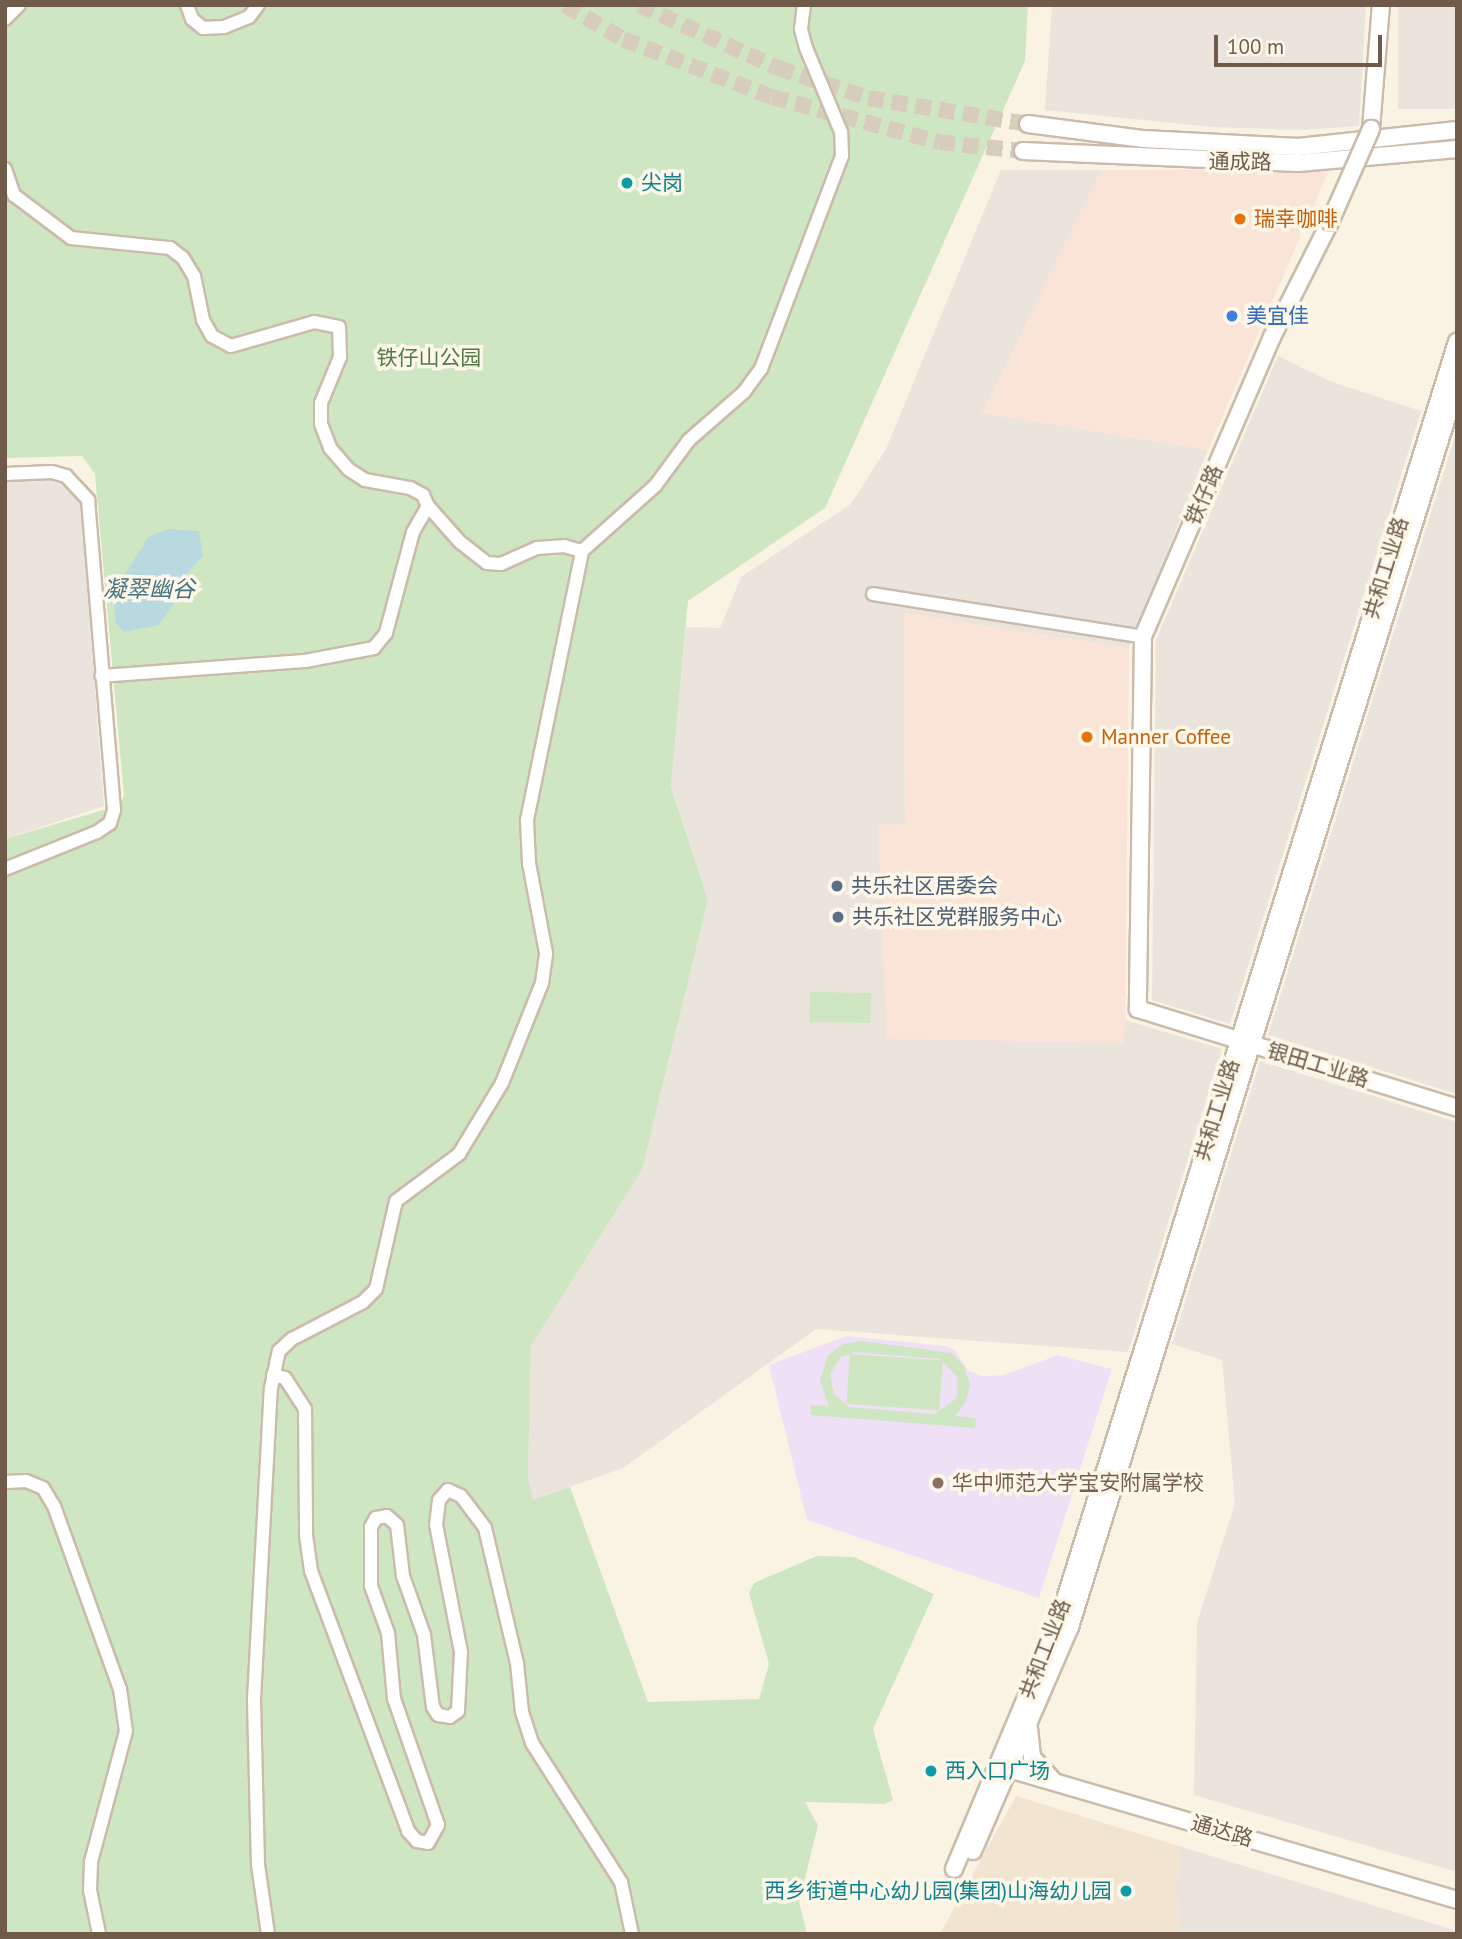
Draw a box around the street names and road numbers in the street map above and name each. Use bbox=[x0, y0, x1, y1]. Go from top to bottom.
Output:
street label: 通成路 bbox=[1208, 149, 1272, 175]
street label: 铁仔路 bbox=[1180, 461, 1228, 529]
street label: 共和工业路 bbox=[1359, 514, 1413, 622]
street label: 银田工业路 bbox=[1264, 1038, 1372, 1092]
street label: 共和工业路 bbox=[1190, 1056, 1244, 1164]
street label: 共和工业路 bbox=[1014, 1595, 1076, 1703]
street label: 通达路 bbox=[1188, 1810, 1256, 1852]

